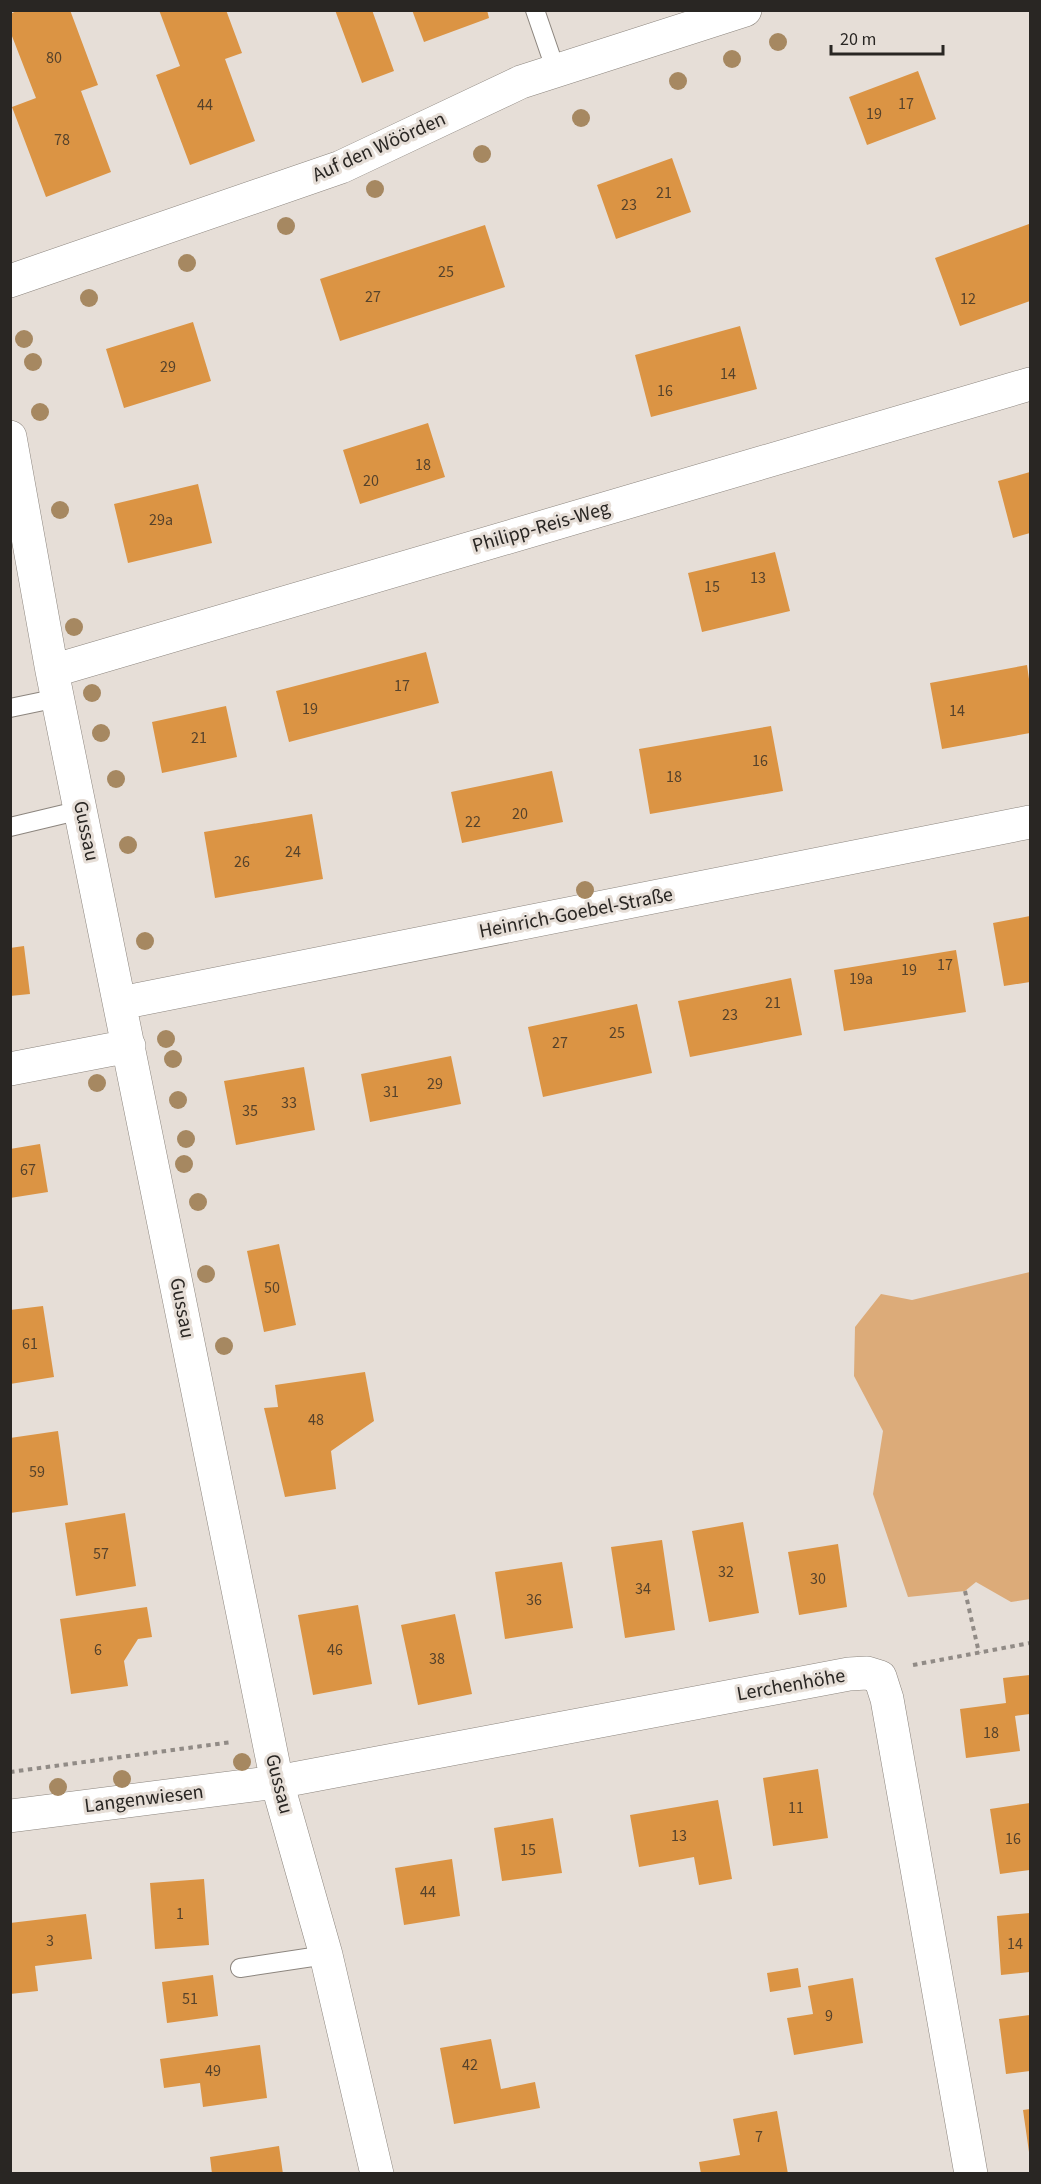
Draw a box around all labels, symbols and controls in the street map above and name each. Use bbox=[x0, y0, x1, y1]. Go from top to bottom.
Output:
scale bar bbox=[831, 18, 944, 56]
text: 20 m bbox=[840, 27, 876, 52]
house number: 80 bbox=[46, 47, 62, 69]
house number: 17 bbox=[898, 93, 914, 115]
house number: 44 bbox=[197, 94, 213, 116]
house number: 19 bbox=[866, 103, 882, 125]
street label: Auf den Wöörden bbox=[308, 105, 450, 189]
house number: 78 bbox=[54, 129, 70, 151]
house number: 21 bbox=[656, 182, 672, 204]
house number: 23 bbox=[621, 194, 637, 216]
house number: 25 bbox=[438, 261, 454, 283]
house number: 27 bbox=[365, 286, 381, 308]
house number: 12 bbox=[960, 288, 976, 310]
house number: 29 bbox=[160, 356, 176, 378]
house number: 14 bbox=[720, 363, 736, 385]
house number: 16 bbox=[657, 380, 673, 402]
house number: 18 bbox=[415, 454, 431, 476]
house number: 20 bbox=[363, 470, 379, 492]
street label: Philipp-Reis-Weg bbox=[469, 494, 613, 560]
house number: 29a bbox=[149, 509, 173, 531]
house number: 13 bbox=[750, 567, 766, 589]
house number: 15 bbox=[704, 576, 720, 598]
house number: 17 bbox=[394, 675, 410, 697]
house number: 19 bbox=[302, 698, 318, 720]
house number: 14 bbox=[949, 700, 965, 722]
house number: 21 bbox=[191, 727, 207, 749]
house number: 16 bbox=[752, 750, 768, 772]
house number: 18 bbox=[666, 766, 682, 788]
street label: Gussau bbox=[66, 798, 106, 864]
house number: 20 bbox=[512, 803, 528, 825]
house number: 22 bbox=[465, 811, 481, 833]
house number: 24 bbox=[285, 841, 301, 863]
house number: 26 bbox=[234, 851, 250, 873]
street label: Heinrich-Goebel-Straße bbox=[477, 880, 675, 946]
house number: 17 bbox=[937, 954, 953, 976]
house number: 19 bbox=[901, 959, 917, 981]
house number: 19a bbox=[849, 968, 873, 990]
house number: 21 bbox=[765, 992, 781, 1014]
house number: 23 bbox=[722, 1004, 738, 1026]
house number: 25 bbox=[609, 1022, 625, 1044]
house number: 27 bbox=[552, 1032, 568, 1054]
house number: 29 bbox=[427, 1073, 443, 1095]
house number: 31 bbox=[383, 1081, 399, 1103]
house number: 33 bbox=[281, 1092, 297, 1114]
house number: 35 bbox=[242, 1100, 258, 1122]
house number: 67 bbox=[20, 1159, 36, 1181]
street label: Gussau bbox=[162, 1275, 202, 1341]
house number: 50 bbox=[264, 1277, 280, 1299]
house number: 61 bbox=[22, 1333, 38, 1355]
house number: 48 bbox=[308, 1409, 324, 1431]
house number: 59 bbox=[29, 1461, 45, 1483]
house number: 57 bbox=[93, 1543, 109, 1565]
house number: 32 bbox=[718, 1561, 734, 1583]
house number: 30 bbox=[810, 1568, 826, 1590]
house number: 34 bbox=[635, 1578, 651, 1600]
house number: 36 bbox=[526, 1589, 542, 1611]
house number: 6 bbox=[94, 1639, 102, 1661]
house number: 46 bbox=[327, 1639, 343, 1661]
house number: 38 bbox=[429, 1648, 445, 1670]
street label: Lerchenhöhe bbox=[735, 1662, 847, 1708]
house number: 18 bbox=[983, 1722, 999, 1744]
street label: Gussau bbox=[258, 1751, 300, 1817]
street label: Langenwiesen bbox=[83, 1778, 205, 1820]
house number: 11 bbox=[788, 1797, 804, 1819]
house number: 13 bbox=[671, 1825, 687, 1847]
house number: 16 bbox=[1005, 1828, 1021, 1850]
house number: 15 bbox=[520, 1839, 536, 1861]
house number: 44 bbox=[420, 1881, 436, 1903]
house number: 1 bbox=[176, 1903, 184, 1925]
house number: 3 bbox=[46, 1930, 54, 1952]
house number: 14 bbox=[1007, 1933, 1023, 1955]
house number: 51 bbox=[182, 1988, 198, 2010]
house number: 9 bbox=[825, 2005, 833, 2027]
house number: 42 bbox=[462, 2054, 478, 2076]
house number: 49 bbox=[205, 2060, 221, 2082]
house number: 7 bbox=[755, 2126, 763, 2148]

